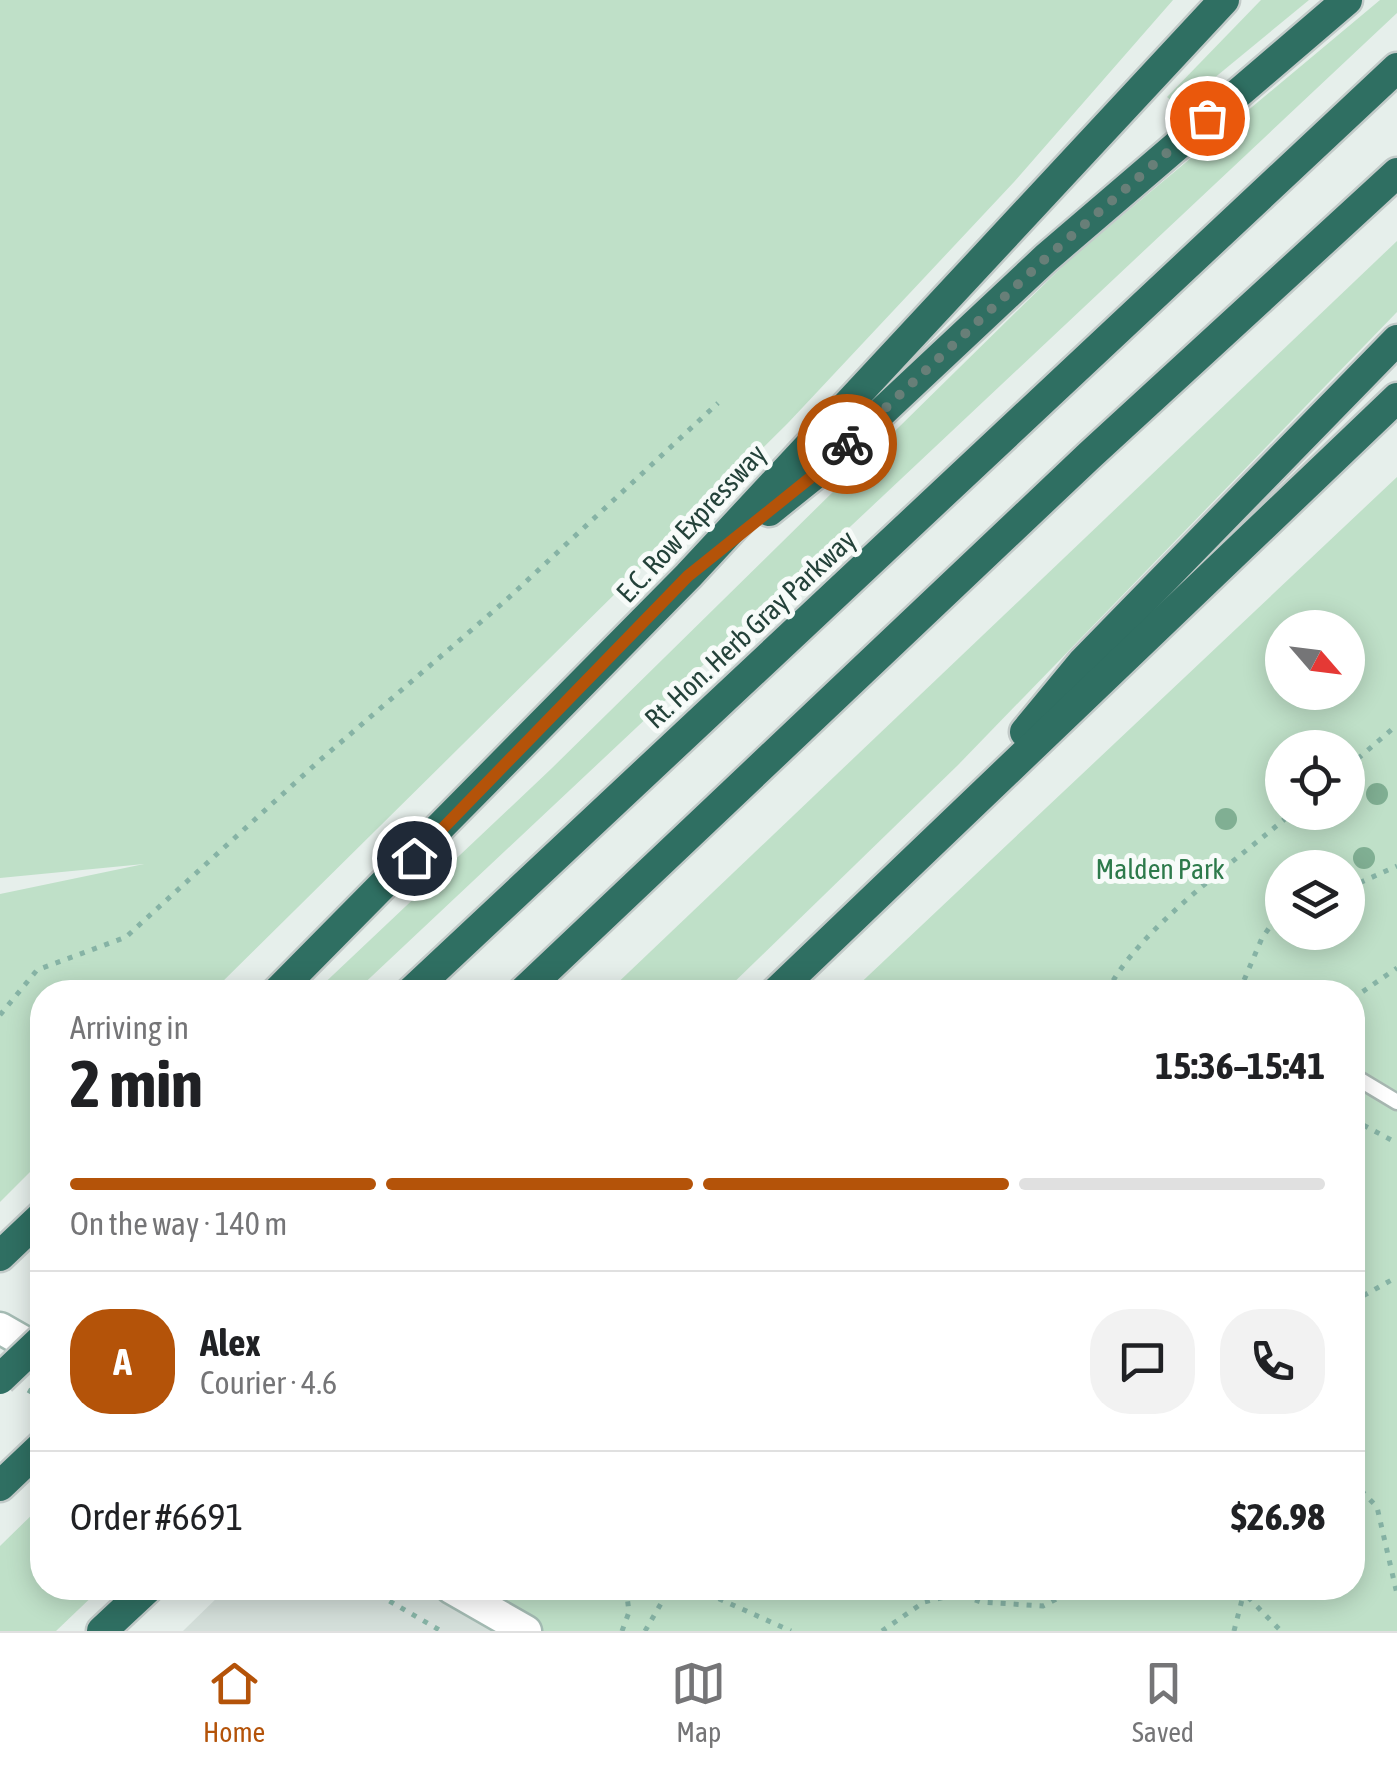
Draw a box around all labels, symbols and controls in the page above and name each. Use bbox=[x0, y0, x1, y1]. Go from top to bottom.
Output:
pin bbox=[1165, 76, 1250, 161]
icon: bag bbox=[1180, 91, 1235, 146]
courier bbox=[797, 394, 897, 494]
icon: bike bbox=[820, 417, 875, 472]
street label: E.C. Row Expressway bbox=[610, 437, 772, 609]
street label: Rt. Hon. Herb Gray Parkway bbox=[638, 523, 862, 735]
north arrow bbox=[1265, 610, 1365, 710]
map controls bbox=[1265, 610, 1365, 950]
button: locate bbox=[1265, 730, 1365, 830]
pin bbox=[372, 816, 457, 901]
icon: home bbox=[387, 831, 442, 886]
button: layers bbox=[1265, 850, 1365, 950]
park label: Malden Park bbox=[1095, 853, 1225, 885]
text: Arriving in bbox=[70, 1009, 189, 1046]
text: 15:36–15:41 bbox=[1155, 1044, 1325, 1087]
text: 2 min bbox=[70, 1046, 203, 1121]
text: On the way · 140 m bbox=[70, 1205, 287, 1242]
button: chat bbox=[1090, 1309, 1195, 1414]
button: phone bbox=[1220, 1309, 1325, 1414]
text: Alex bbox=[200, 1321, 261, 1364]
text: A bbox=[113, 1340, 132, 1383]
text: Courier · 4.6 bbox=[200, 1364, 337, 1401]
text: Order #6691 bbox=[70, 1495, 243, 1538]
text: $26.98 bbox=[1231, 1495, 1325, 1538]
tab: Home bbox=[203, 1656, 265, 1748]
tab: Map bbox=[671, 1656, 726, 1748]
tab: Saved bbox=[1132, 1656, 1194, 1748]

